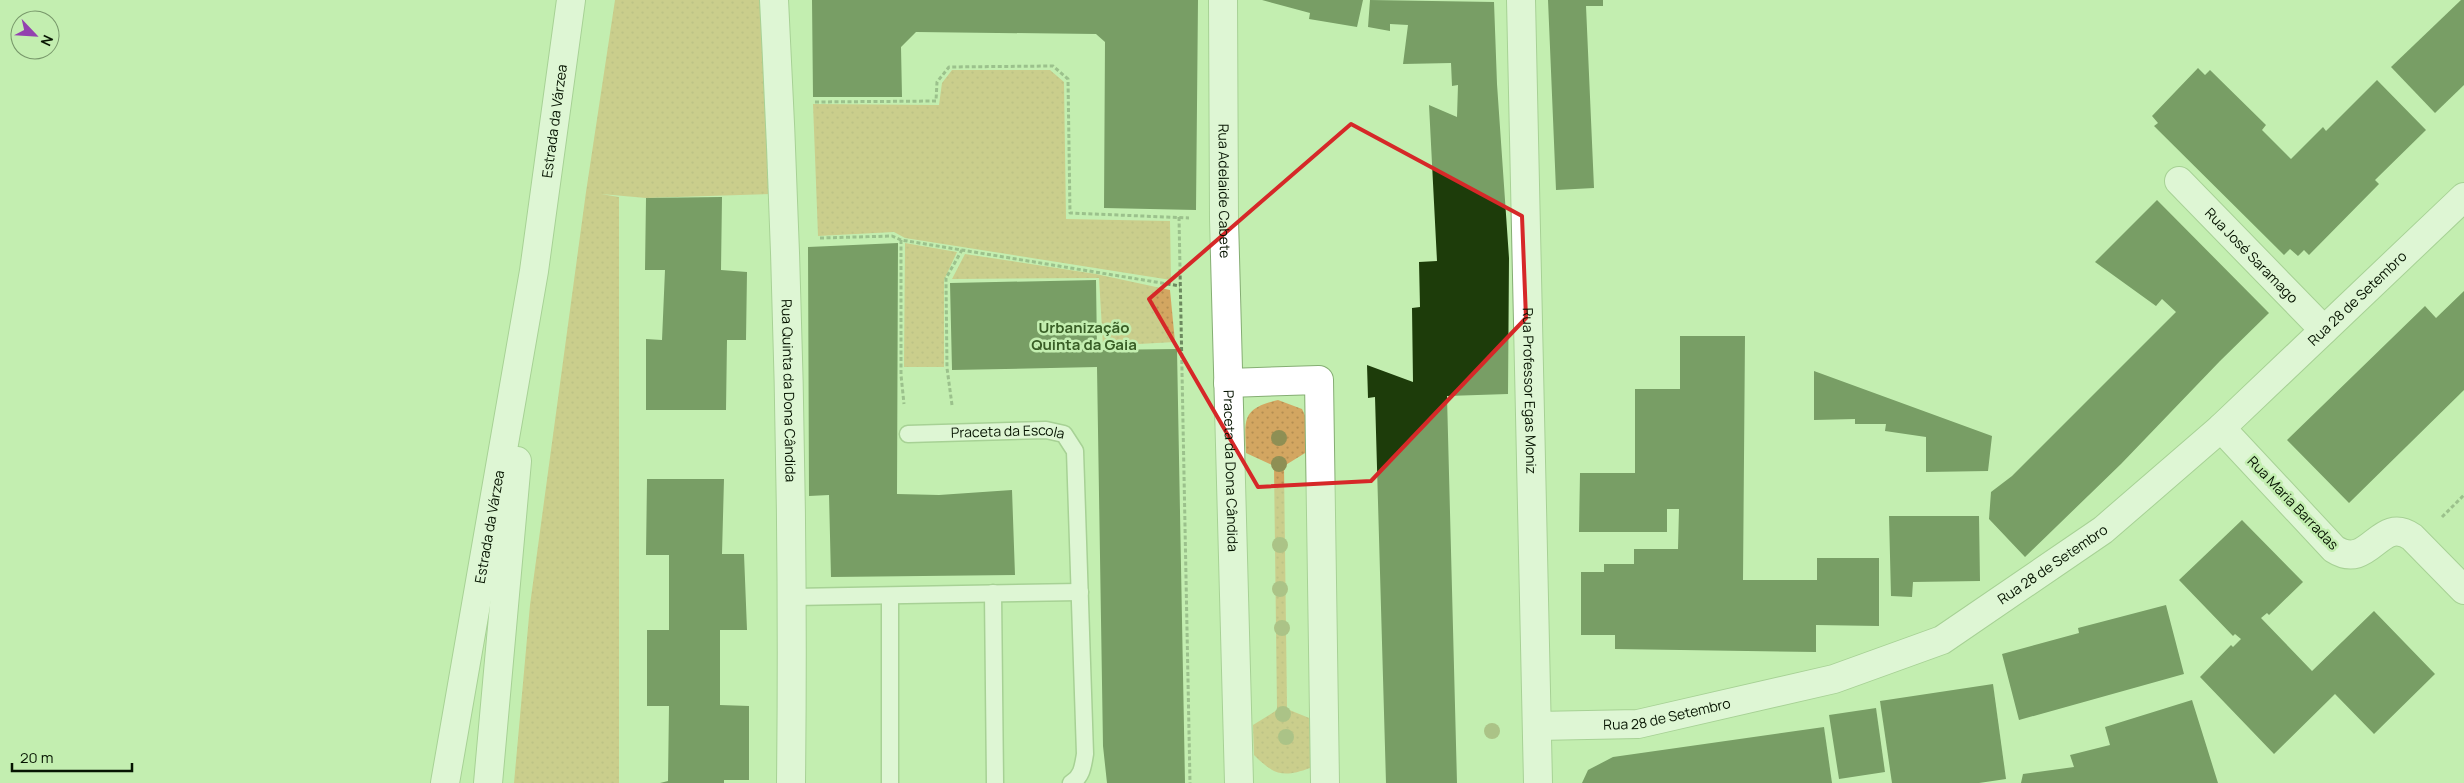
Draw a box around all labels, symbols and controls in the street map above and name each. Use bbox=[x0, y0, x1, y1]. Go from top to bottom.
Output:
north arrow bbox=[10, 10, 60, 60]
text: N bbox=[36, 32, 58, 49]
street label: Estrada da Várzea bbox=[537, 63, 571, 179]
street label: Rua Adelaide Cabete bbox=[1215, 124, 1235, 259]
street label: Rua José Saramago bbox=[2201, 203, 2303, 307]
street label: Rua 28 de Setembro bbox=[2304, 247, 2410, 350]
street label: Rua Quinta da Dona Cândida bbox=[777, 299, 801, 482]
street label: Rua Professor Egas Moniz bbox=[1519, 307, 1541, 474]
district label: Urbanização Quinta da Gaia bbox=[1031, 317, 1137, 355]
street label: Praceta da Dona Cândida bbox=[1220, 390, 1243, 552]
street label: Praceta da Escola bbox=[951, 420, 1067, 443]
street label: Rua Maria Barradas bbox=[2244, 452, 2343, 554]
street label: Estrada da Várzea bbox=[470, 469, 508, 585]
street label: Rua 28 de Setembro bbox=[1994, 520, 2111, 608]
street label: Rua 28 de Setembro bbox=[1603, 693, 1732, 734]
scale bar bbox=[12, 740, 132, 772]
text: 20 m bbox=[20, 747, 53, 768]

